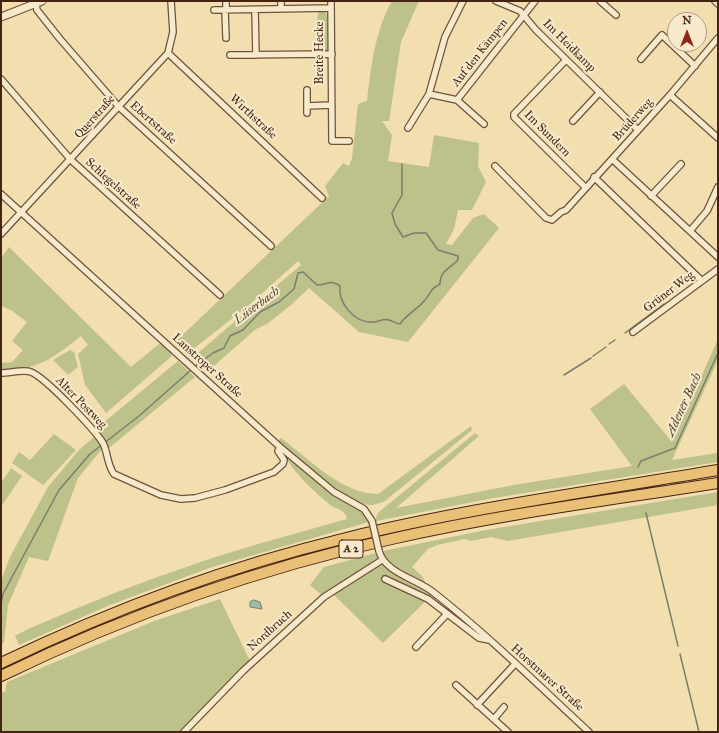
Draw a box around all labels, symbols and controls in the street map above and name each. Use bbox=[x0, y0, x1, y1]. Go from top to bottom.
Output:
north arrow bbox=[667, 12, 707, 52]
text: N bbox=[682, 14, 692, 27]
street label: Auf den Kämpen bbox=[449, 16, 511, 90]
street label: Im Heidkamp bbox=[539, 16, 599, 76]
street label: Breite Hecke bbox=[313, 21, 327, 85]
street label: Wirthstraße bbox=[226, 91, 280, 143]
street label: Querstraße bbox=[72, 92, 118, 142]
street label: Brüderweg bbox=[610, 96, 656, 144]
street label: Ebertstraße bbox=[127, 98, 179, 148]
street label: Im Sundern bbox=[521, 108, 573, 160]
street label: Schlegelstraße bbox=[82, 155, 144, 213]
street label: Grüner Weg bbox=[641, 268, 697, 316]
water label: Lüserbach bbox=[231, 284, 283, 328]
street label: Lanstroper Straße bbox=[169, 331, 245, 401]
water label: Adener Bach bbox=[662, 371, 706, 439]
street label: Alter Postweg bbox=[52, 374, 110, 432]
road number: A 2 bbox=[339, 540, 363, 558]
street label: Nordbruch bbox=[245, 607, 295, 655]
street label: Horstmarer Straße bbox=[508, 642, 586, 714]

